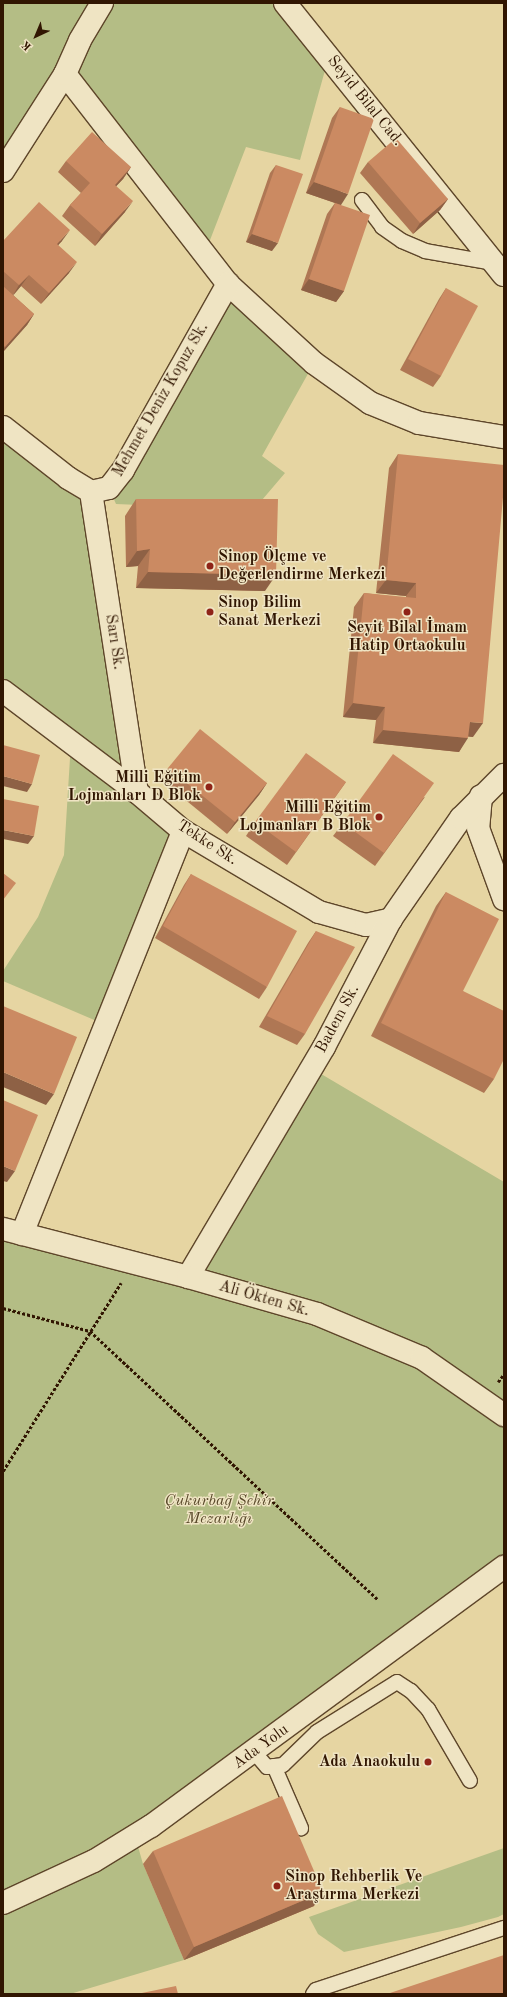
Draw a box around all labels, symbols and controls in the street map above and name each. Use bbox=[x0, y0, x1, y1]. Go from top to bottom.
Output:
north arrow bbox=[16, 16, 56, 56]
text: K bbox=[20, 38, 34, 52]
street label: Seyid Bilal Cad. bbox=[323, 52, 407, 150]
street label: Mehmet Deniz Kopuz Sk. bbox=[109, 319, 213, 481]
place label: Sinop Ölçme ve Değerlendirme Merkezi bbox=[218, 547, 385, 585]
marker: Sinop Ölçme ve Değerlendirme Merkezi bbox=[205, 561, 215, 571]
place label: Sinop Bilim Sanat Merkezi bbox=[218, 593, 321, 631]
marker: Sinop Bilim Sanat Merkezi bbox=[205, 607, 215, 617]
marker: Seyit Bilal İmam Hatip Ortaokulu bbox=[402, 607, 412, 617]
street label: Sarı Sk. bbox=[100, 613, 128, 671]
place label: Seyit Bilal İmam Hatip Ortaokulu bbox=[347, 618, 467, 656]
place label: Milli Eğitim Lojmanları D Blok bbox=[68, 768, 201, 806]
marker: Milli Eğitim Lojmanları D Blok bbox=[204, 782, 214, 792]
place label: Milli Eğitim Lojmanları B Blok bbox=[239, 798, 371, 836]
marker: Milli Eğitim Lojmanları B Blok bbox=[374, 812, 384, 822]
street label: Tekke Sk. bbox=[173, 816, 241, 870]
street label: Badem Sk. bbox=[312, 982, 364, 1056]
street label: Ali Ökten Sk. bbox=[216, 1277, 312, 1321]
park label: Çukurbağ Şehir Mezarlığı bbox=[164, 1491, 274, 1529]
street label: Ada Yolu bbox=[229, 1720, 293, 1774]
place label: Ada Anaokulu bbox=[319, 1752, 420, 1772]
marker: Ada Anaokulu bbox=[423, 1757, 433, 1767]
place label: Sinop Rehberlik Ve Araştırma Merkezi bbox=[285, 1867, 422, 1905]
marker: Sinop Rehberlik Ve Araştırma Merkezi bbox=[272, 1881, 282, 1891]

